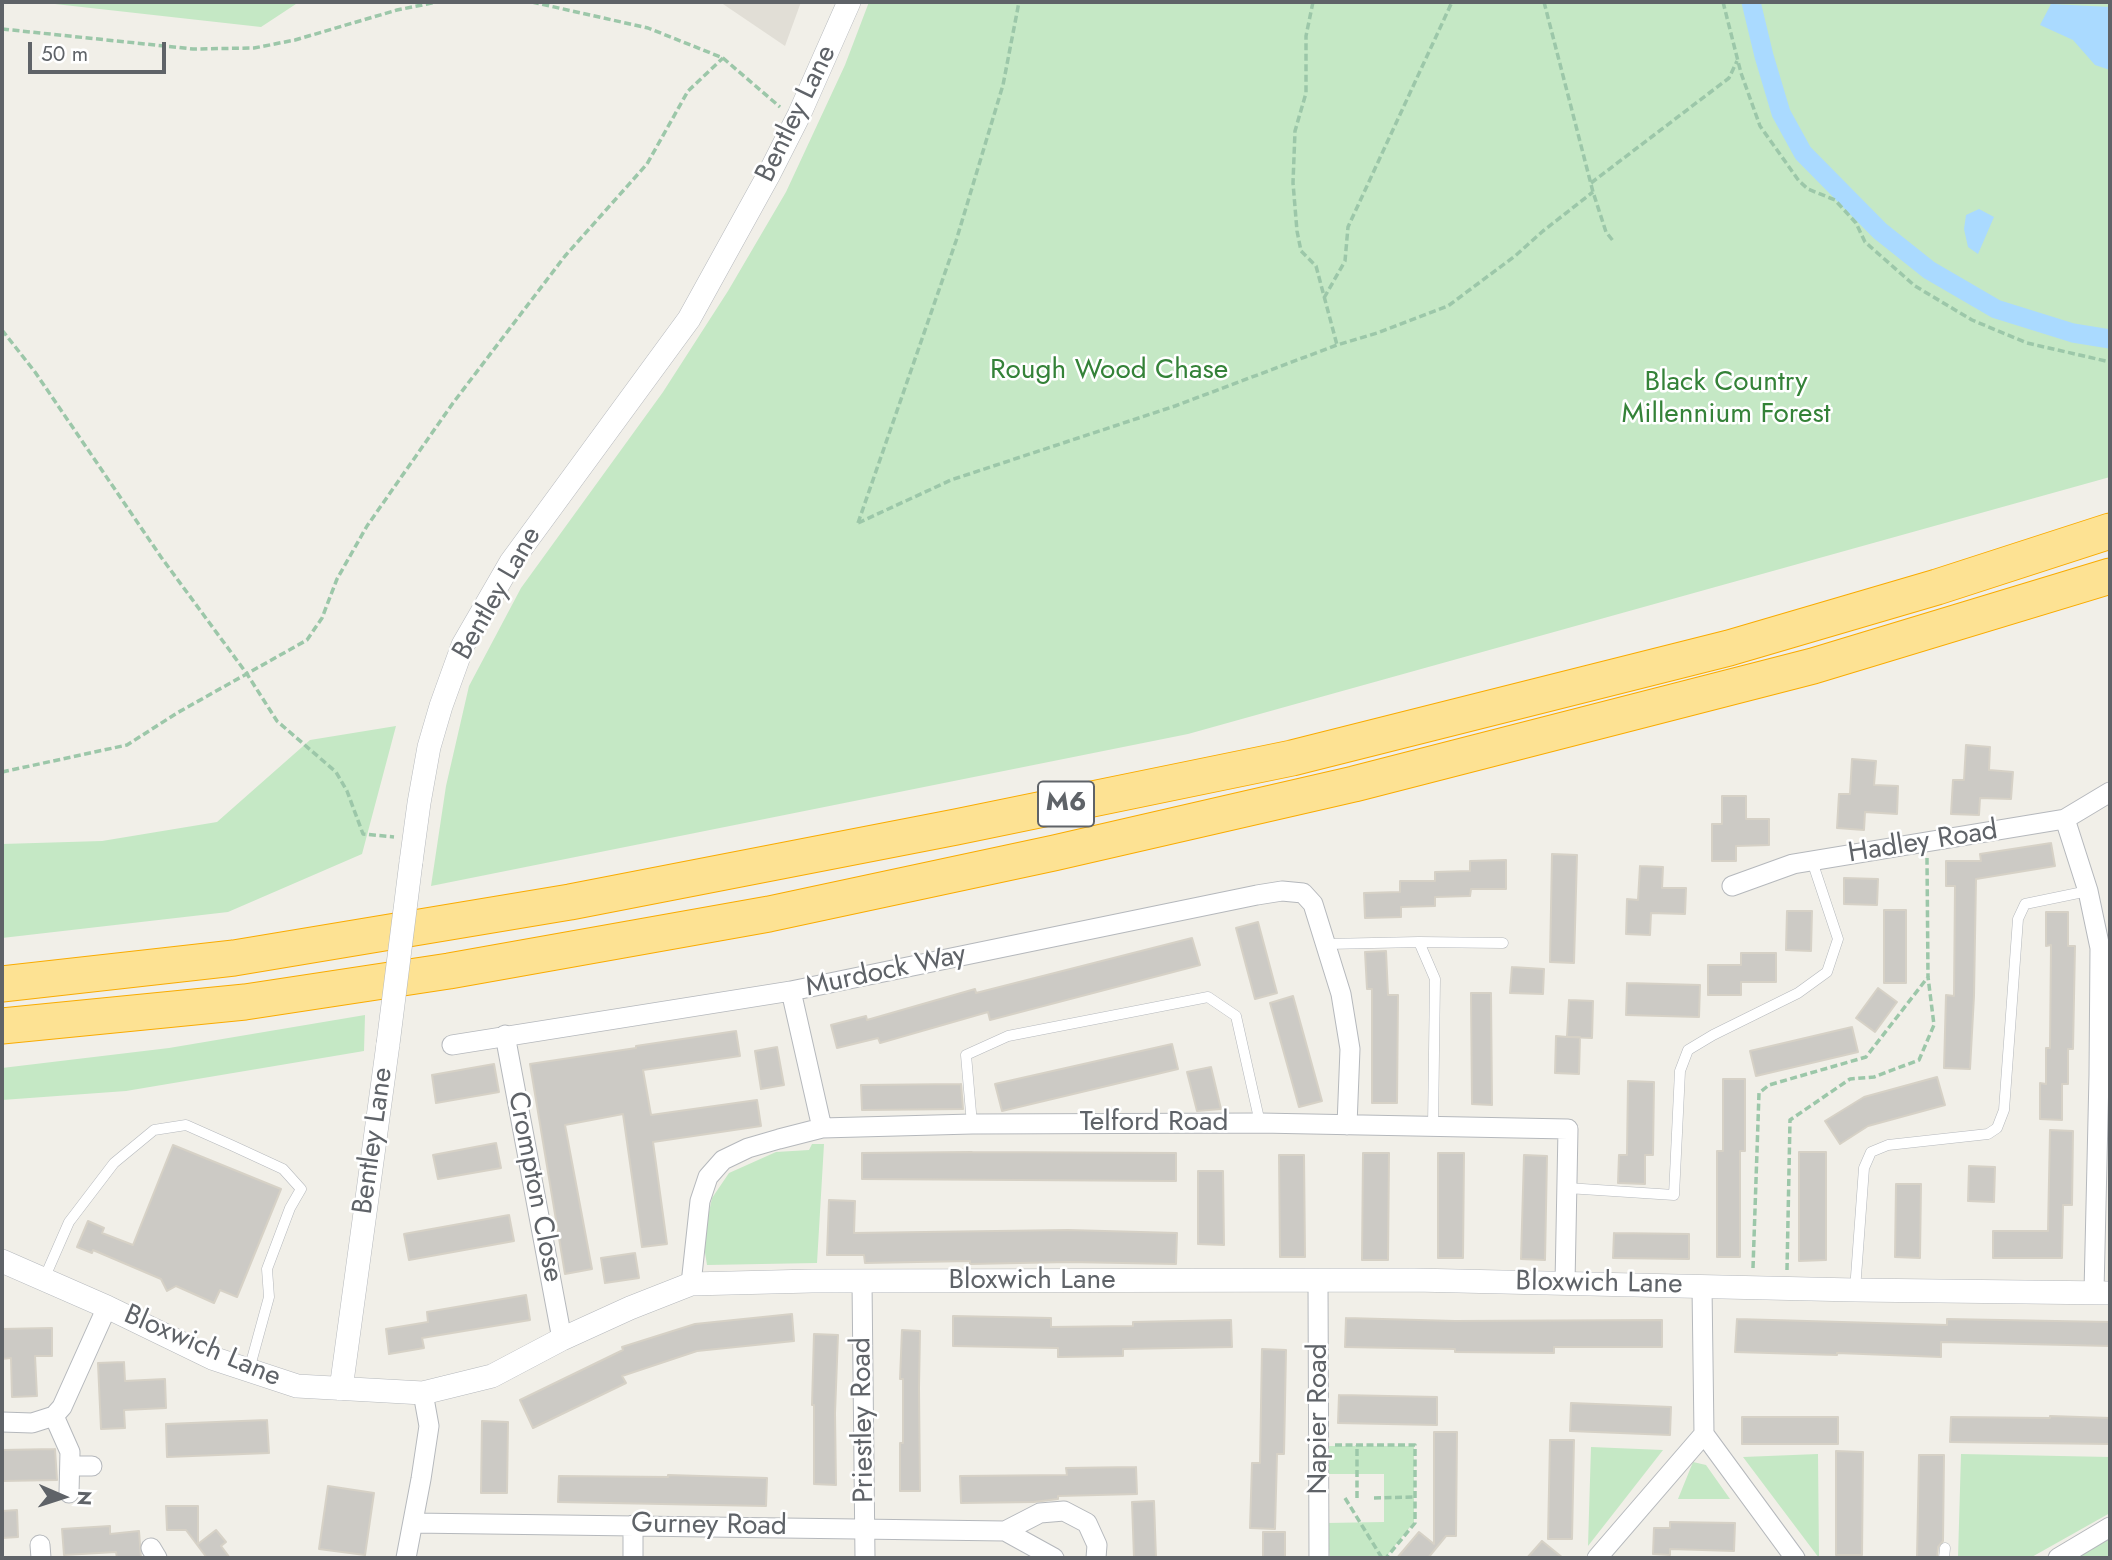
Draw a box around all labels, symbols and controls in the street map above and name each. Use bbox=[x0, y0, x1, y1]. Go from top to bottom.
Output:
scale bar bbox=[32, 28, 170, 72]
text: 50 m bbox=[41, 39, 88, 69]
street label: Bentley Lane bbox=[750, 40, 844, 188]
park label: Rough Wood Chase bbox=[990, 354, 1228, 388]
park label: Black Country Millennium Forest bbox=[1622, 366, 1830, 432]
street label: Bentley Lane bbox=[446, 522, 550, 666]
road number: M6 bbox=[1038, 782, 1094, 826]
street label: Hadley Road bbox=[1846, 815, 2000, 871]
street label: Murdock Way bbox=[803, 939, 969, 1005]
street label: Bentley Lane bbox=[347, 1065, 401, 1217]
street label: Crompton Close bbox=[499, 1089, 569, 1285]
street label: Telford Road bbox=[1080, 1106, 1228, 1140]
street label: Bloxwich Lane bbox=[948, 1264, 1116, 1298]
street label: Bloxwich Lane bbox=[1515, 1266, 1683, 1302]
street label: Bloxwich Lane bbox=[119, 1299, 285, 1395]
street label: Priestley Road bbox=[846, 1337, 882, 1503]
street label: Napier Road bbox=[1302, 1343, 1336, 1495]
north arrow bbox=[28, 1462, 98, 1532]
text: N bbox=[71, 1490, 98, 1506]
street label: Gurney Road bbox=[631, 1508, 787, 1544]

